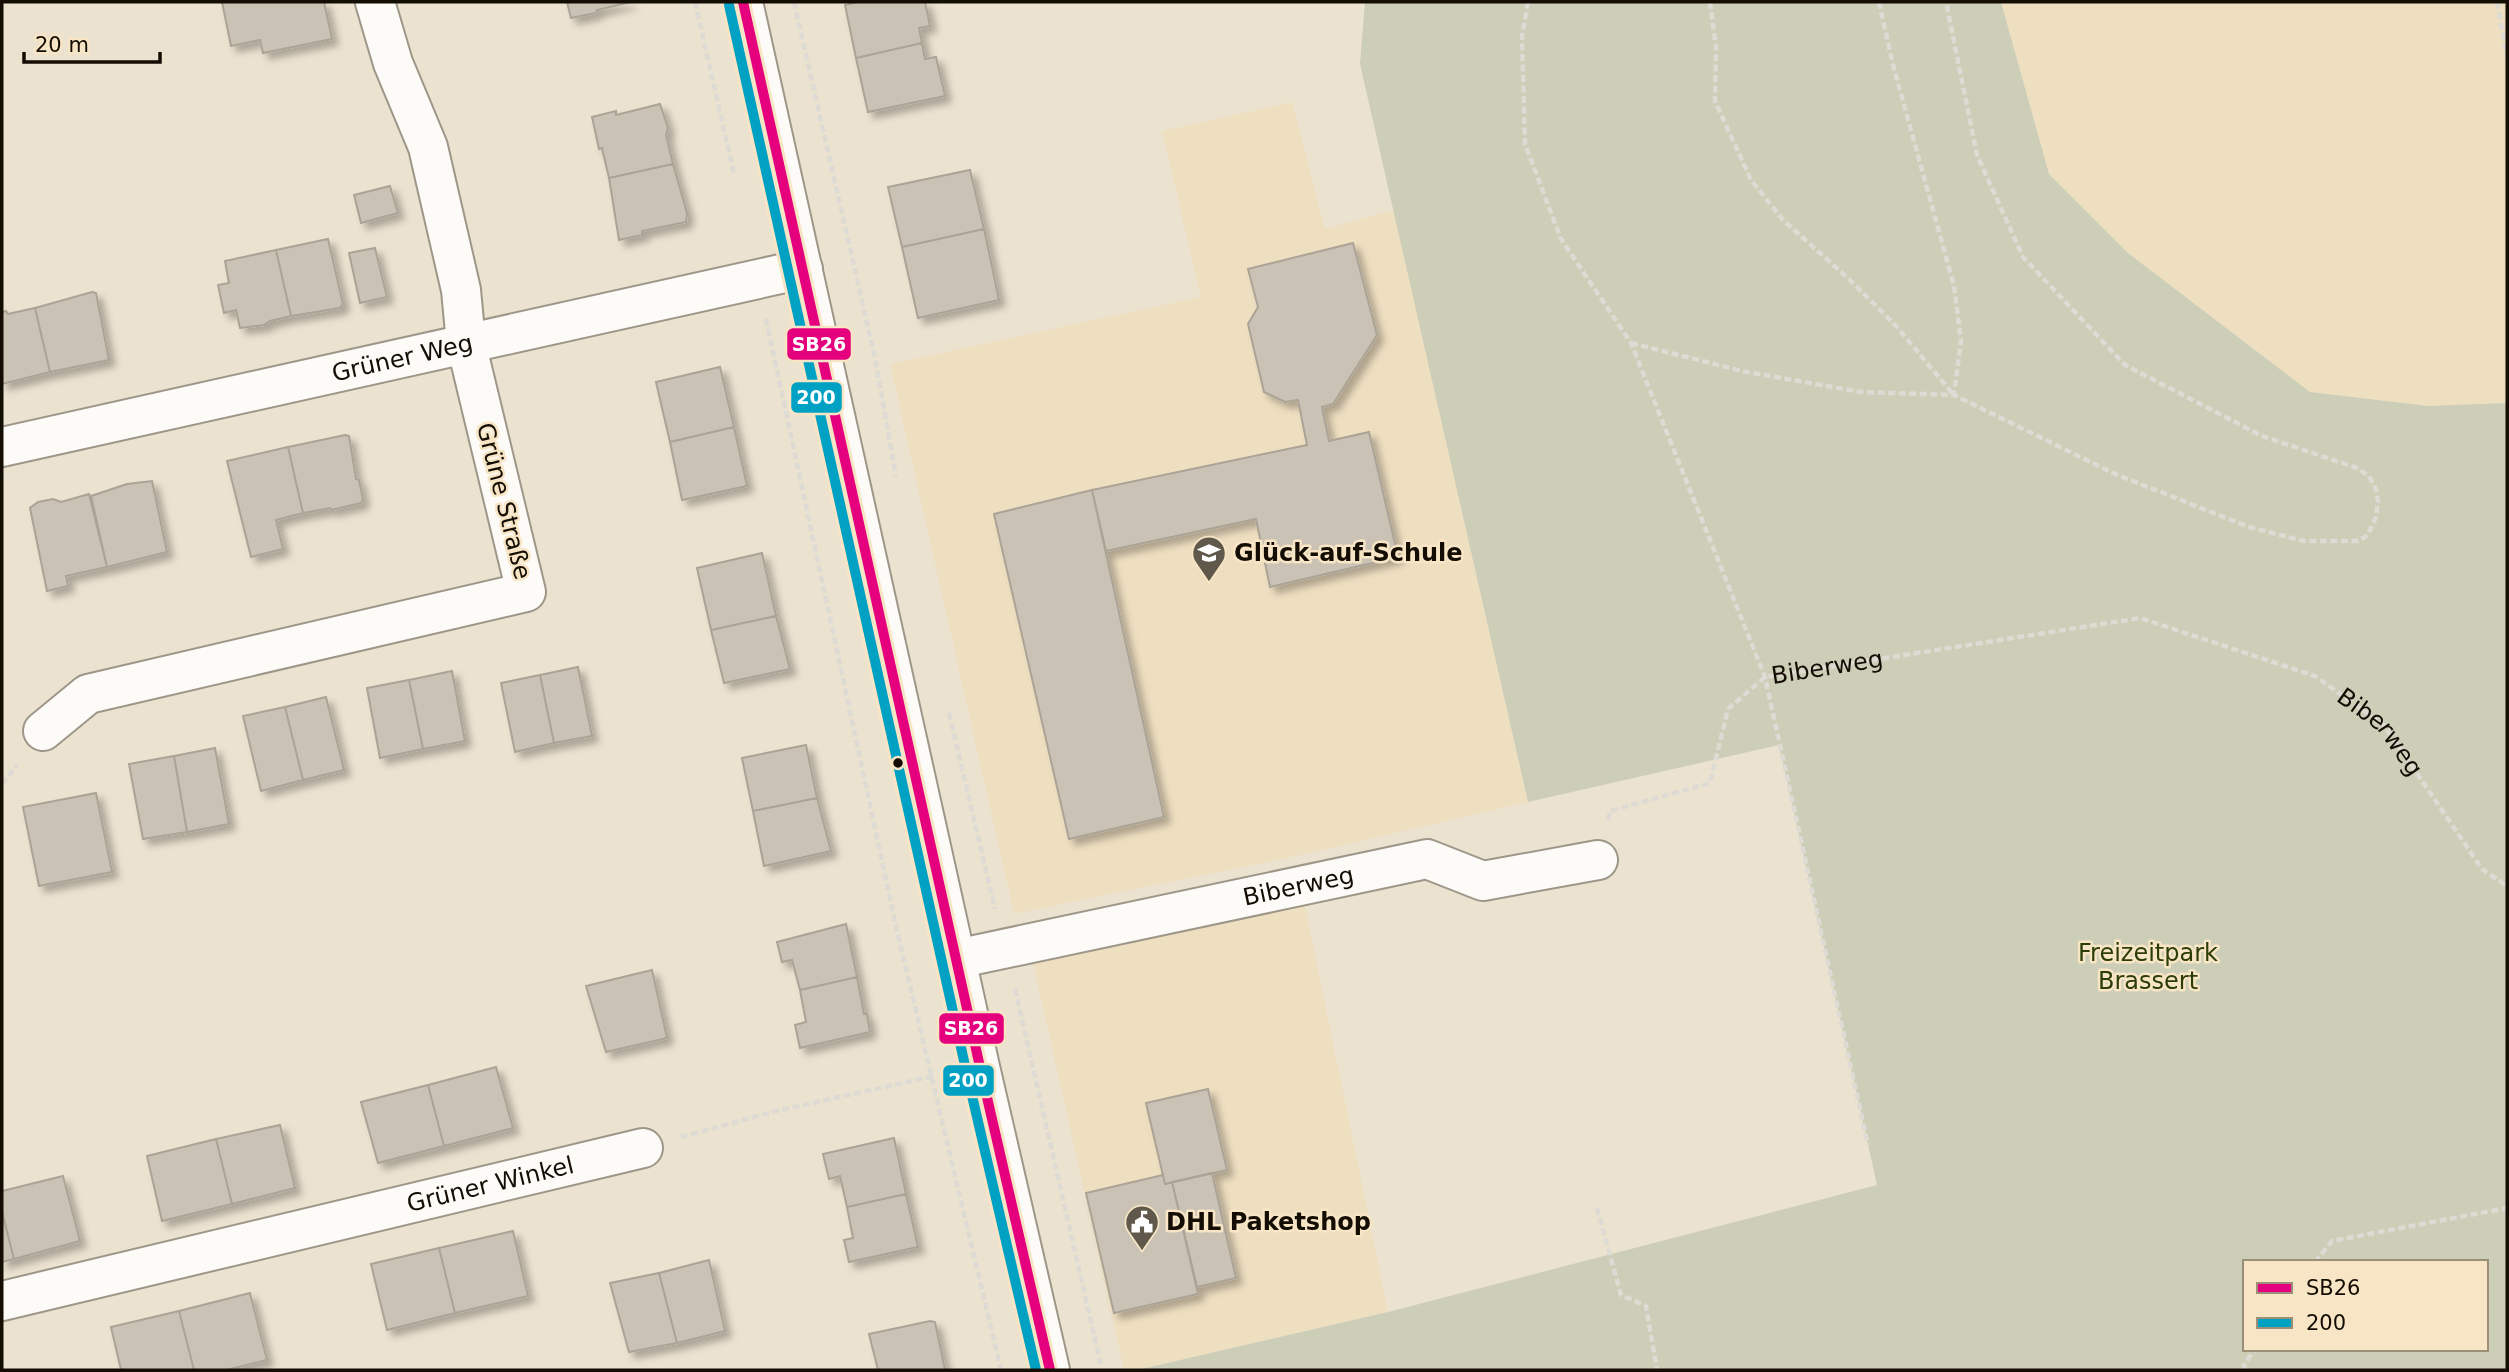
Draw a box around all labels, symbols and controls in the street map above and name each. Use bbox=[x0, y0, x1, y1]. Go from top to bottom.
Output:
scale bar bbox=[24, 21, 161, 65]
text: 20 m bbox=[35, 33, 89, 57]
line badge: SB26 bbox=[786, 327, 852, 361]
street label: Grüner Weg bbox=[329, 329, 475, 387]
text: SB26 bbox=[792, 333, 846, 355]
line badge: 200 bbox=[790, 381, 843, 414]
text: 200 bbox=[796, 386, 836, 408]
street label: Grüne Straße bbox=[471, 420, 537, 582]
school or university icon: Glück-auf-Schule bbox=[1190, 534, 1228, 583]
place label: Glück-auf-Schule bbox=[1234, 539, 1463, 567]
street label: Biberweg bbox=[1769, 645, 1885, 690]
street label: Biberweg bbox=[2332, 682, 2429, 781]
unlabelled marker bbox=[891, 756, 905, 770]
street label: Biberweg bbox=[1240, 861, 1356, 912]
park label: Freizeitpark Brassert bbox=[2078, 939, 2218, 995]
line badge: SB26 bbox=[938, 1012, 1005, 1045]
text: SB26 bbox=[944, 1017, 998, 1039]
line badge: 200 bbox=[942, 1064, 995, 1097]
text: 200 bbox=[948, 1069, 988, 1091]
street label: Grüner Winkel bbox=[404, 1151, 577, 1218]
public building icon: DHL Paketshop bbox=[1123, 1203, 1161, 1252]
place label: DHL Paketshop bbox=[1166, 1208, 1371, 1236]
legend bbox=[2243, 1260, 2488, 1351]
text: SB26 bbox=[2306, 1276, 2360, 1300]
text: 200 bbox=[2306, 1311, 2346, 1335]

